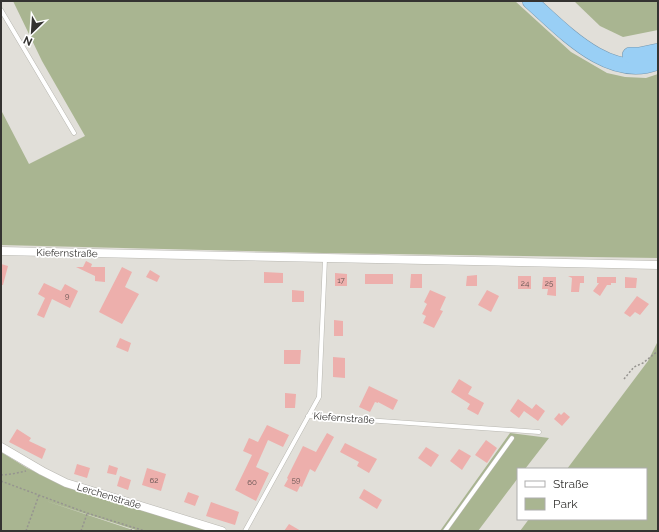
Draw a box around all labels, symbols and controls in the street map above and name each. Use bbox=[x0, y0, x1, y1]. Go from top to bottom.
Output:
north arrow bbox=[12, 12, 52, 52]
text: N bbox=[21, 33, 35, 48]
street label: Kiefernstraße bbox=[36, 247, 98, 259]
house number: 17 bbox=[337, 275, 346, 285]
house number: 24 bbox=[521, 278, 530, 288]
house number: 25 bbox=[545, 278, 554, 288]
house number: 9 bbox=[65, 291, 70, 301]
street label: Kiefernstraße bbox=[313, 410, 375, 426]
legend bbox=[517, 468, 647, 520]
house number: 62 bbox=[150, 475, 159, 485]
house number: 59 bbox=[291, 475, 301, 485]
house number: 60 bbox=[247, 477, 257, 487]
text: Straße bbox=[553, 477, 589, 491]
street label: Lerchenstraße bbox=[76, 481, 143, 511]
text: Park bbox=[553, 497, 578, 511]

